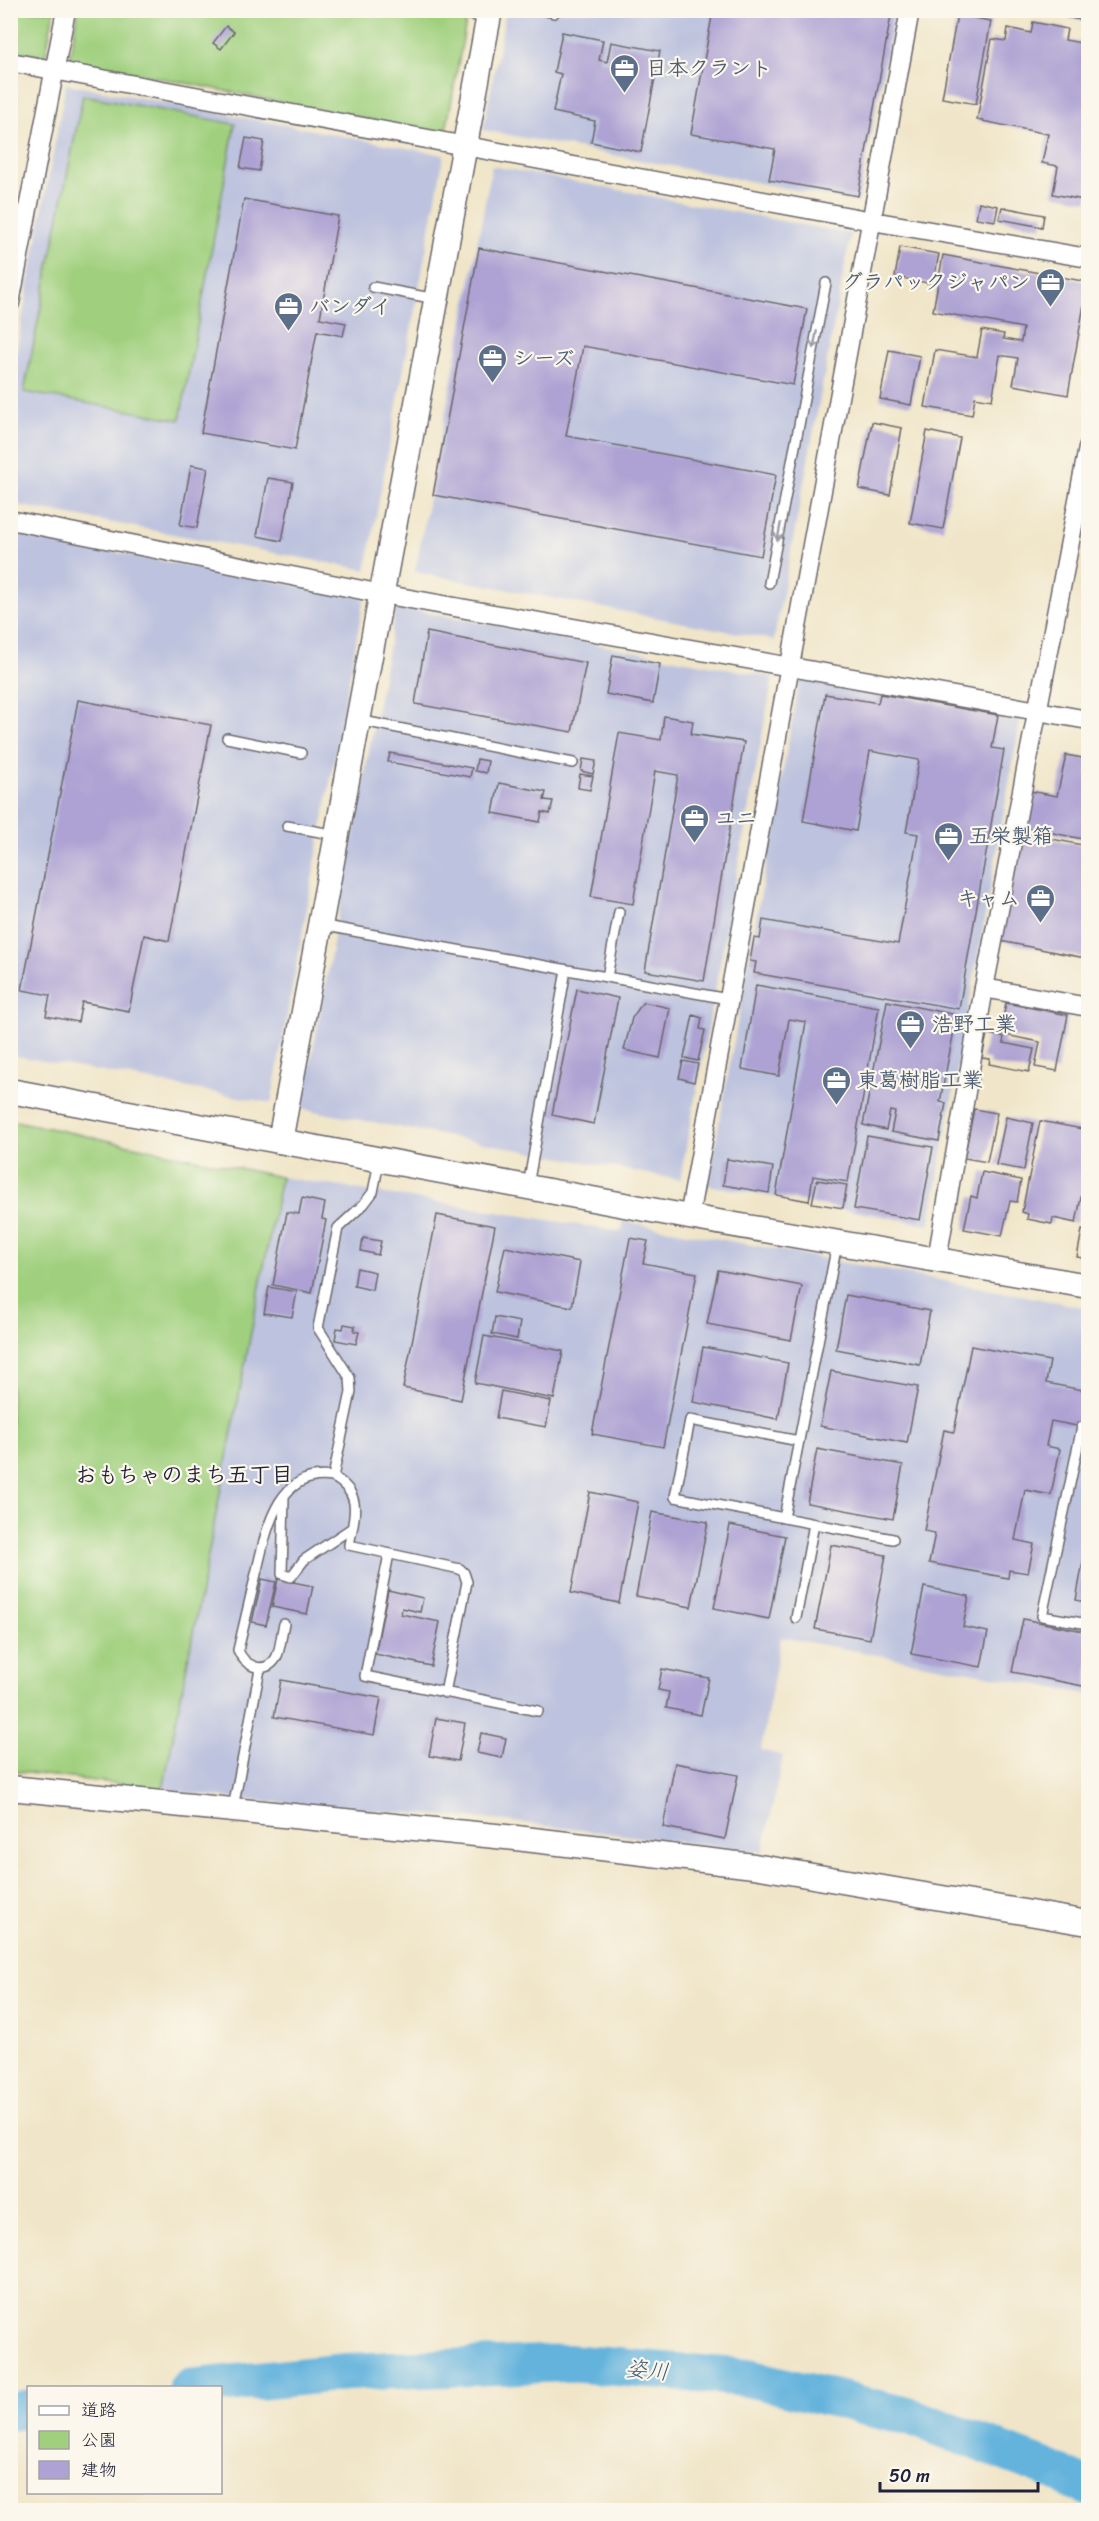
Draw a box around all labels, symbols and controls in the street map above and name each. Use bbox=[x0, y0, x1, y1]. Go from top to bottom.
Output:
place label: 日本クラント bbox=[646, 49, 772, 87]
office icon: 日本クラント bbox=[609, 52, 641, 94]
place label: グラパックジャパン bbox=[842, 263, 1030, 301]
office icon: グラパックジャパン bbox=[1035, 266, 1067, 308]
place label: バンダイ bbox=[309, 287, 391, 325]
office icon: バンダイ bbox=[272, 290, 304, 332]
one-way arrow bbox=[809, 330, 820, 349]
place label: シーズ bbox=[513, 339, 574, 377]
office icon: シーズ bbox=[476, 342, 508, 384]
one-way arrow bbox=[773, 521, 784, 541]
place label: ユニ bbox=[715, 799, 757, 837]
office icon: ユニ bbox=[678, 802, 710, 844]
place label: 五栄製箱 bbox=[969, 817, 1053, 855]
office icon: 五栄製箱 bbox=[932, 820, 964, 862]
place label: キャム bbox=[957, 879, 1020, 917]
office icon: キャム bbox=[1025, 882, 1057, 924]
place label: 浩野工業 bbox=[932, 1005, 1016, 1043]
office icon: 浩野工業 bbox=[895, 1008, 927, 1050]
place label: 東葛樹脂工業 bbox=[857, 1061, 983, 1099]
office icon: 東葛樹脂工業 bbox=[820, 1064, 852, 1106]
district label: おもちゃのまち五丁目 bbox=[75, 1455, 293, 1494]
water label: 姿川 bbox=[623, 2349, 671, 2391]
legend bbox=[27, 2386, 222, 2494]
text: 道路 bbox=[81, 2394, 117, 2426]
text: 公園 bbox=[81, 2424, 117, 2456]
text: 建物 bbox=[81, 2454, 117, 2486]
scale bar bbox=[880, 2455, 1038, 2493]
text: 50 m bbox=[889, 2460, 930, 2492]

